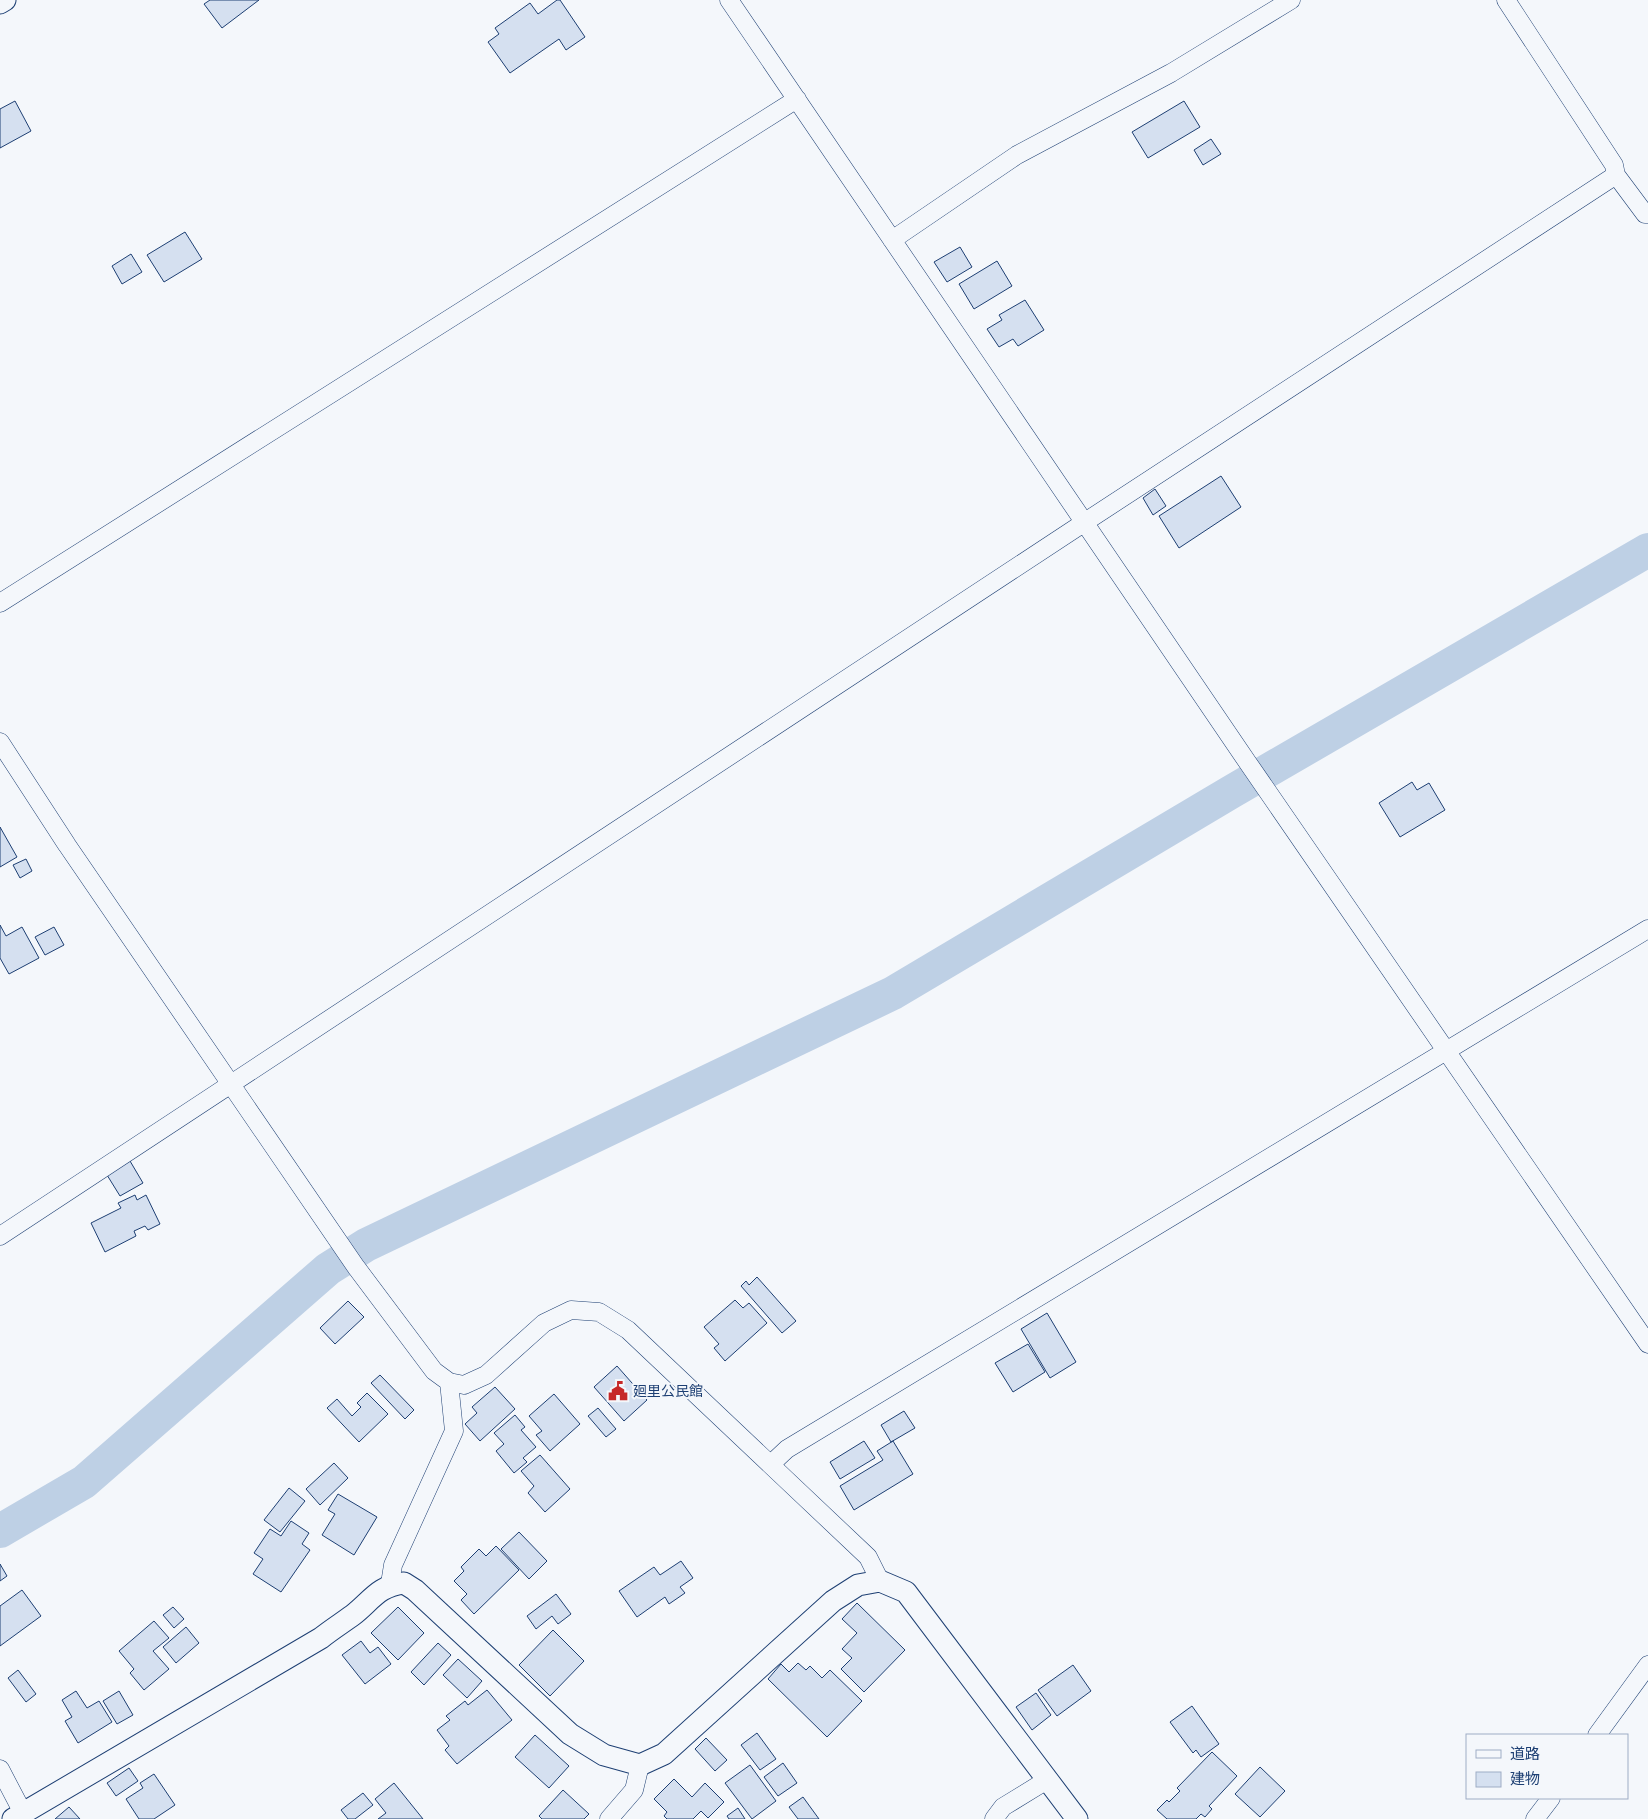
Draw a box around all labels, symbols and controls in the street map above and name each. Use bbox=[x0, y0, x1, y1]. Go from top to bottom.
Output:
public building icon: 廻里公民館 bbox=[607, 1380, 629, 1402]
place label: 廻里公民館 bbox=[633, 1383, 703, 1399]
legend bbox=[1466, 1734, 1628, 1799]
text: 道路 bbox=[1510, 1745, 1540, 1763]
text: 建物 bbox=[1510, 1770, 1540, 1788]

